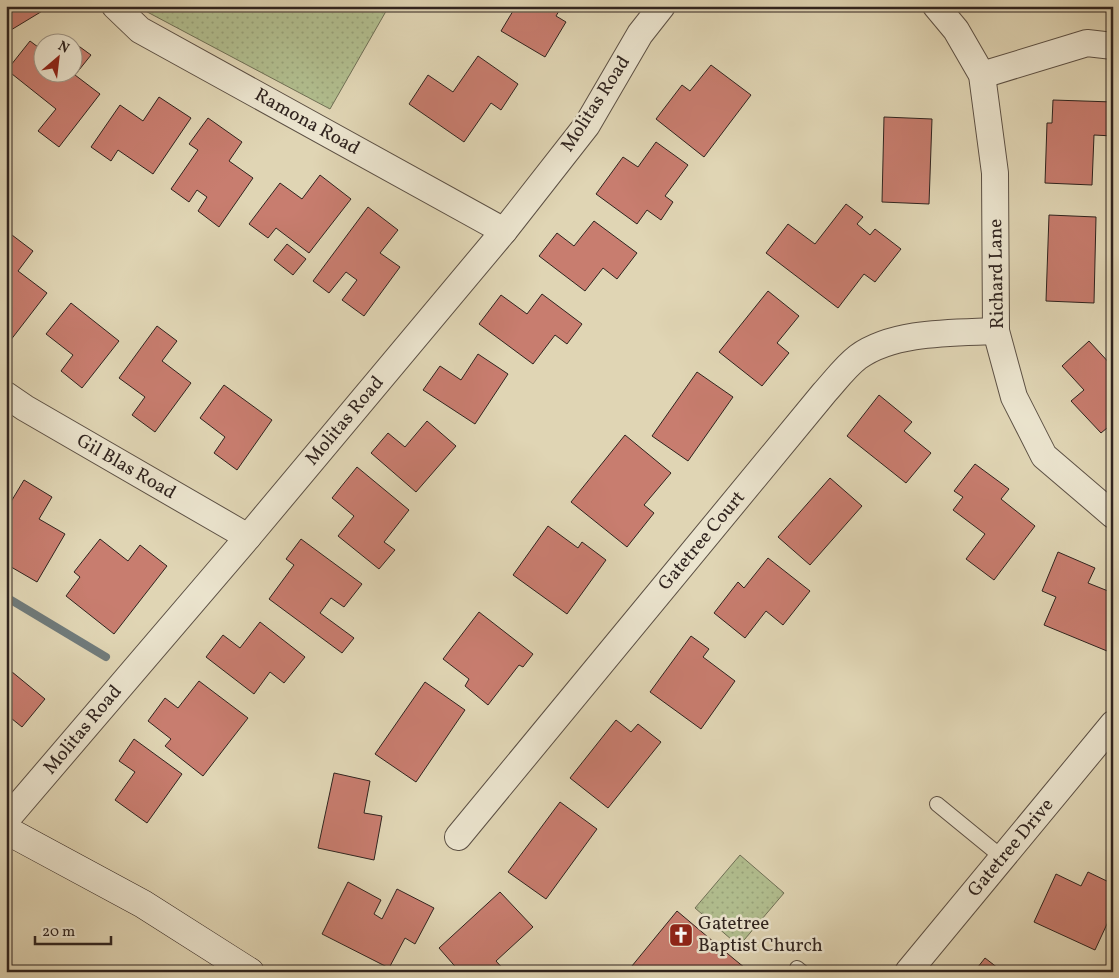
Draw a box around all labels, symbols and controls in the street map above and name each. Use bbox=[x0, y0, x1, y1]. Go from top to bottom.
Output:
north arrow bbox=[32, 32, 82, 82]
text: N bbox=[54, 37, 72, 59]
street label: Molitas Road bbox=[555, 51, 637, 157]
street label: Ramona Road bbox=[250, 82, 364, 162]
street label: Richard Lane bbox=[983, 219, 1011, 329]
street label: Molitas Road bbox=[300, 371, 390, 471]
street label: Gil Blas Road bbox=[71, 428, 181, 506]
street label: Gatetree Court bbox=[653, 485, 752, 596]
street label: Molitas Road bbox=[38, 680, 128, 780]
street label: Gatetree Drive bbox=[962, 793, 1060, 903]
place label: Gatetree Baptist Church bbox=[698, 911, 823, 959]
scale bar bbox=[35, 913, 111, 945]
text: 20 m bbox=[42, 922, 75, 943]
church icon: Gatetree Baptist Church bbox=[668, 922, 694, 948]

